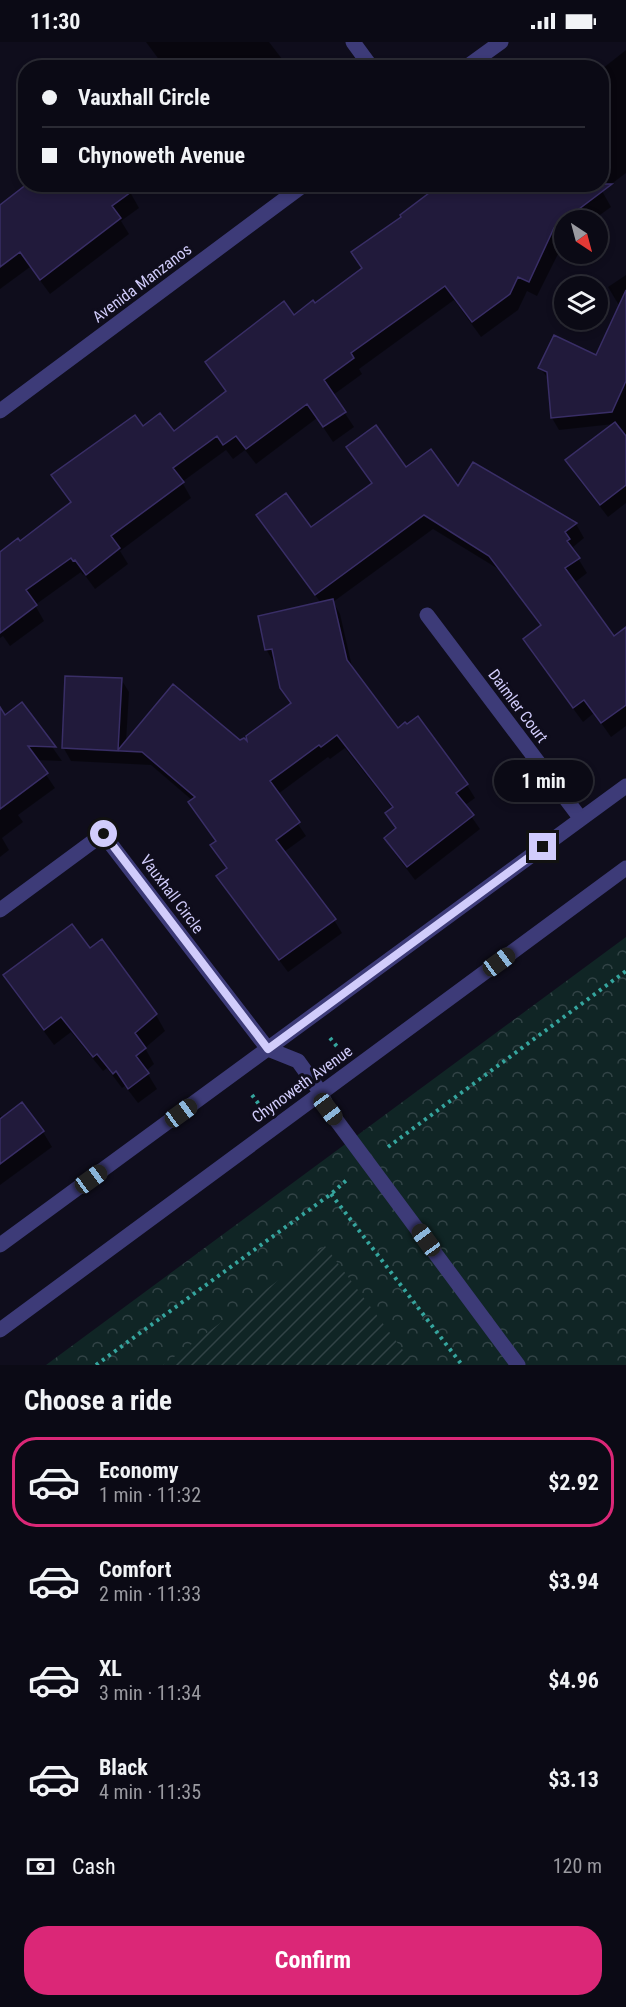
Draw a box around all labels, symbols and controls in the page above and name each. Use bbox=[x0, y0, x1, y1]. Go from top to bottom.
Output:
text: 11:30 bbox=[30, 9, 81, 34]
text: Vauxhall Circle bbox=[78, 85, 210, 110]
text: Chynoweth Avenue bbox=[78, 143, 245, 168]
north arrow bbox=[554, 210, 608, 264]
map controls bbox=[554, 210, 608, 330]
street label: Avenida Manzanos bbox=[89, 240, 195, 326]
button: layers bbox=[554, 276, 608, 330]
street label: Daimler Court bbox=[484, 666, 552, 747]
callout: 1 min bbox=[494, 760, 592, 802]
text: 1 min bbox=[521, 769, 566, 793]
route start bbox=[90, 820, 117, 847]
route end bbox=[529, 833, 556, 860]
street label: Vauxhall Circle bbox=[136, 851, 208, 937]
car bbox=[479, 944, 519, 980]
street label: Chynoweth Avenue bbox=[248, 1041, 356, 1127]
car bbox=[310, 1089, 346, 1129]
car bbox=[161, 1095, 201, 1131]
car bbox=[71, 1161, 111, 1197]
car bbox=[408, 1220, 444, 1260]
text: Choose a ride bbox=[24, 1385, 172, 1417]
icon: car bbox=[27, 1455, 81, 1509]
text: Economy bbox=[99, 1458, 179, 1483]
text: $2.92 bbox=[548, 1470, 599, 1495]
text: 1 min · 11:32 bbox=[99, 1483, 201, 1507]
icon: car bbox=[27, 1554, 81, 1608]
text: Comfort bbox=[99, 1557, 172, 1582]
text: $3.94 bbox=[548, 1569, 599, 1594]
text: 2 min · 11:33 bbox=[99, 1582, 201, 1606]
icon: car bbox=[27, 1653, 81, 1707]
text: XL bbox=[99, 1656, 122, 1681]
text: $4.96 bbox=[548, 1668, 599, 1693]
text: 3 min · 11:34 bbox=[99, 1681, 201, 1705]
icon: car bbox=[27, 1752, 81, 1806]
text: Black bbox=[99, 1755, 148, 1780]
text: $3.13 bbox=[548, 1767, 599, 1792]
text: 4 min · 11:35 bbox=[99, 1780, 201, 1804]
icon: cash bbox=[24, 1850, 57, 1883]
text: Cash bbox=[72, 1854, 116, 1879]
text: 120 m bbox=[553, 1854, 602, 1878]
button: Confirm bbox=[24, 1926, 602, 1995]

